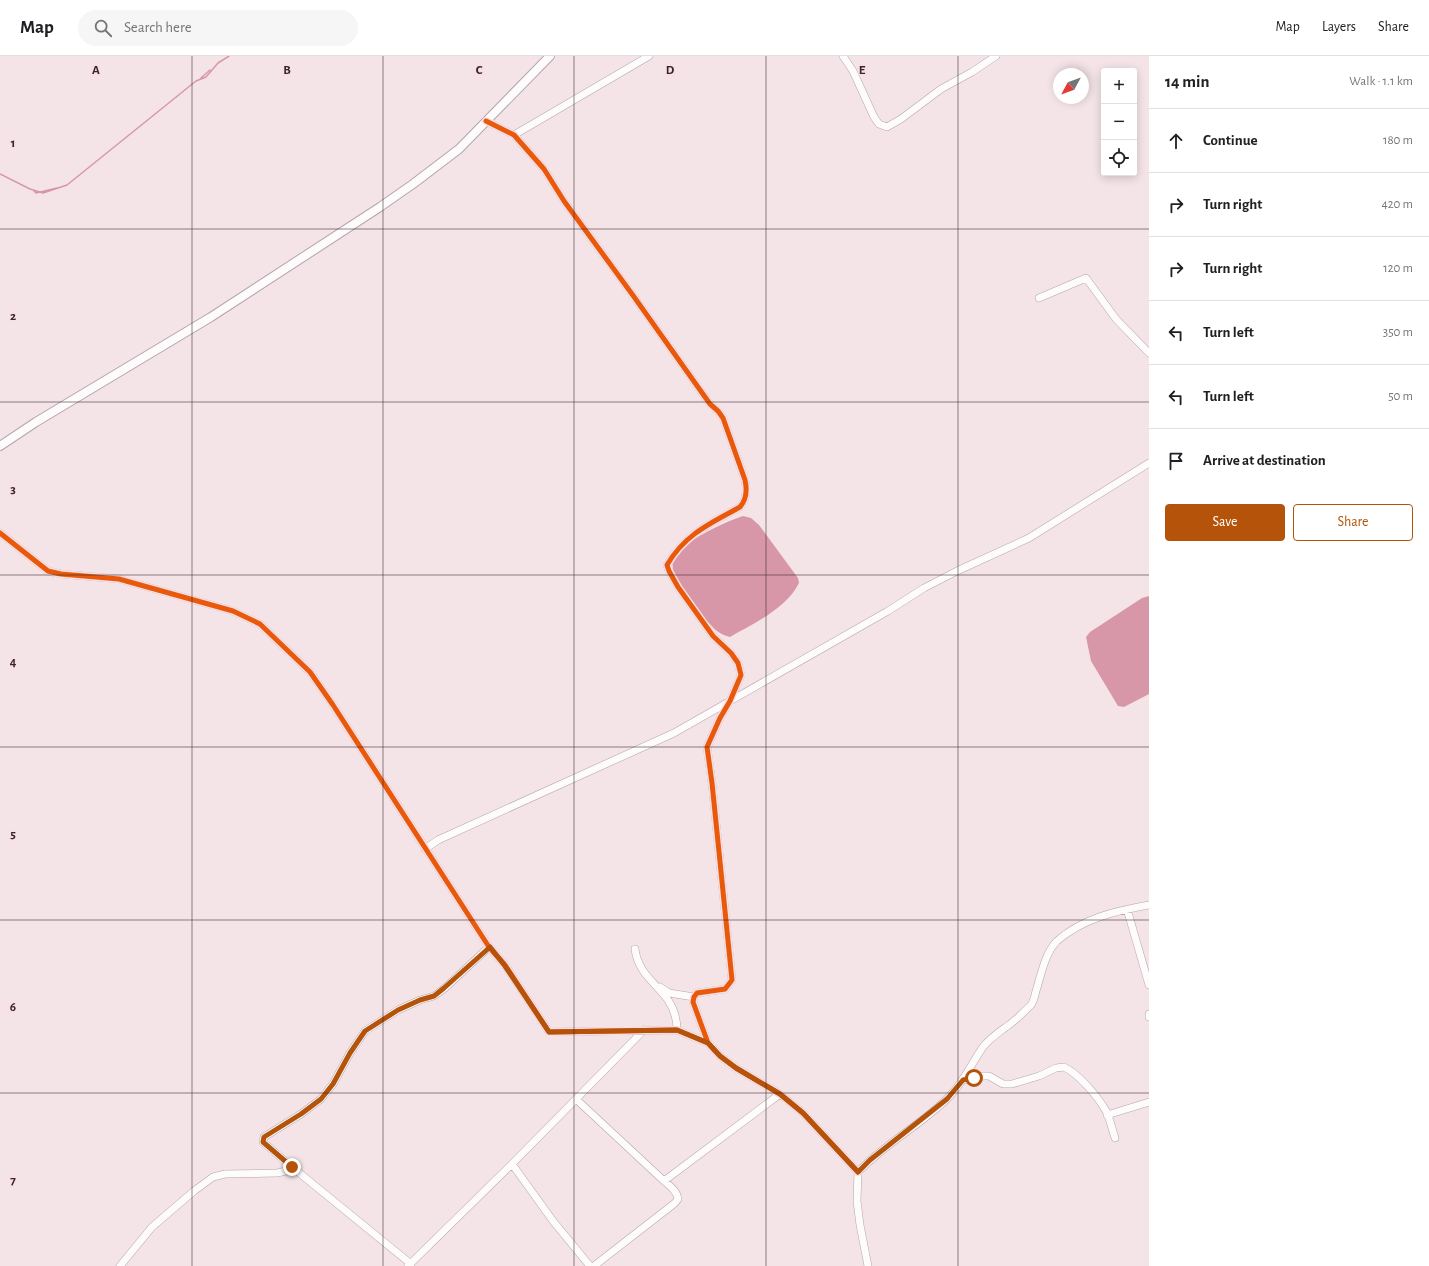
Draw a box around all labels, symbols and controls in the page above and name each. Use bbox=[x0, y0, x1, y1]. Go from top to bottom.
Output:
search box bbox=[78, 10, 358, 46]
icon: search bbox=[92, 17, 114, 39]
text: Map bbox=[20, 18, 54, 37]
text: Search here bbox=[124, 20, 192, 35]
text: Map bbox=[1275, 20, 1300, 34]
text: Layers bbox=[1322, 20, 1356, 34]
text: Share bbox=[1378, 20, 1409, 34]
text: A bbox=[92, 64, 100, 77]
text: B bbox=[283, 64, 291, 77]
text: C bbox=[476, 64, 483, 77]
text: D bbox=[666, 64, 675, 77]
text: E bbox=[859, 64, 866, 77]
north arrow bbox=[1053, 68, 1089, 104]
map controls bbox=[1101, 68, 1137, 176]
button: + bbox=[1101, 68, 1137, 104]
text: 14 min bbox=[1165, 73, 1209, 90]
text: Walk · 1.1 km bbox=[1349, 75, 1413, 88]
button: − bbox=[1101, 104, 1137, 140]
icon: ahead bbox=[1165, 130, 1187, 152]
text: Continue bbox=[1203, 133, 1258, 148]
text: 180 m bbox=[1383, 134, 1413, 147]
text: 1 bbox=[11, 137, 15, 150]
button: locate bbox=[1101, 140, 1137, 176]
icon: right bbox=[1165, 194, 1187, 216]
text: Turn right bbox=[1203, 197, 1262, 212]
text: 420 m bbox=[1381, 198, 1413, 211]
icon: right bbox=[1165, 258, 1187, 280]
text: Turn right bbox=[1203, 261, 1262, 276]
text: 120 m bbox=[1383, 262, 1413, 275]
text: 2 bbox=[10, 310, 16, 323]
icon: left bbox=[1165, 322, 1187, 344]
text: Turn left bbox=[1203, 325, 1254, 340]
text: 350 m bbox=[1383, 326, 1413, 339]
icon: left bbox=[1165, 386, 1187, 408]
text: Turn left bbox=[1203, 389, 1254, 404]
text: 50 m bbox=[1388, 390, 1413, 403]
icon: arrive bbox=[1165, 450, 1187, 472]
text: Arrive at destination bbox=[1203, 453, 1326, 468]
text: 3 bbox=[10, 483, 16, 496]
button: Save bbox=[1165, 504, 1285, 541]
button: Share bbox=[1293, 504, 1413, 541]
text: 4 bbox=[10, 656, 17, 669]
text: 5 bbox=[10, 828, 16, 841]
text: 6 bbox=[10, 1001, 16, 1014]
route start bbox=[965, 1069, 983, 1087]
route end bbox=[283, 1158, 301, 1176]
text: 7 bbox=[10, 1174, 16, 1187]

